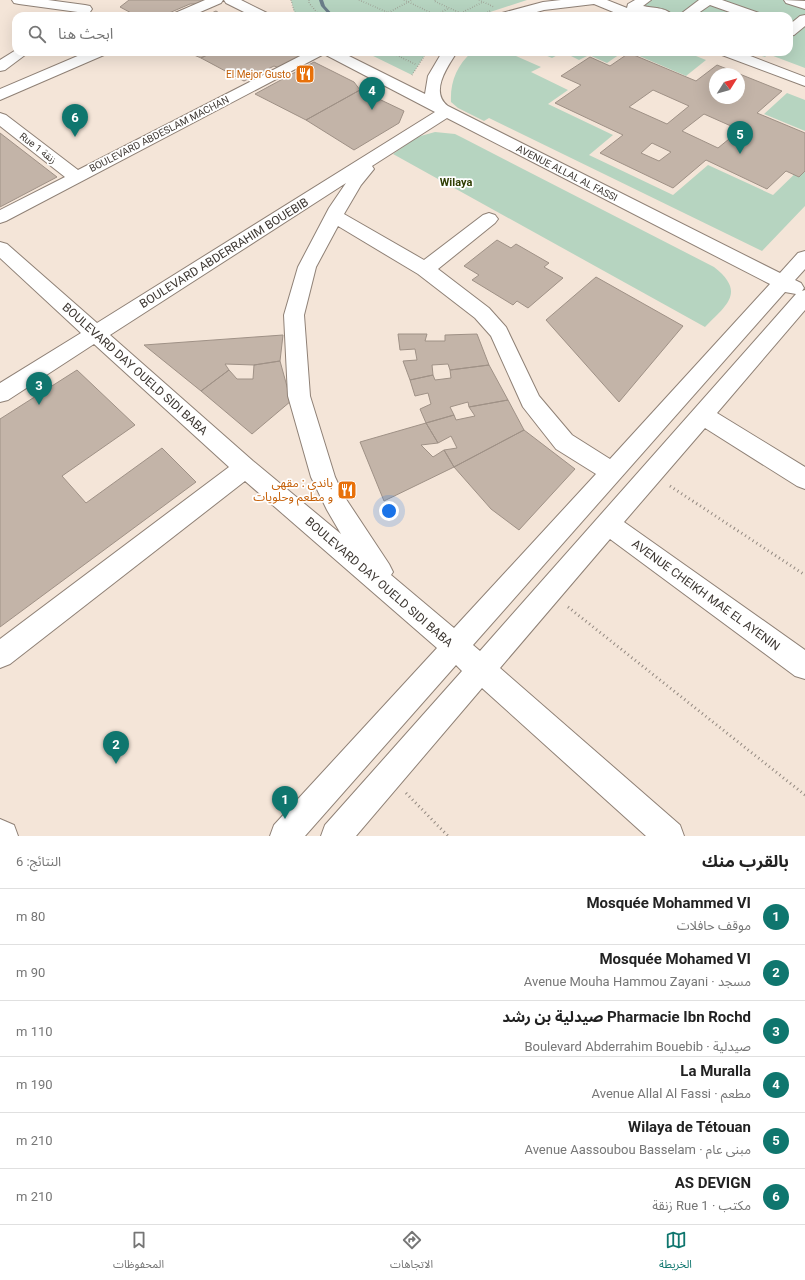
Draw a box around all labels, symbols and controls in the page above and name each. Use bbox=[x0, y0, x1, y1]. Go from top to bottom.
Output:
search box bbox=[12, 12, 793, 56]
icon: search bbox=[26, 23, 48, 45]
text: ابحث هنا bbox=[58, 25, 113, 43]
restaurant icon: El Mejor Gusto bbox=[294, 63, 316, 85]
north arrow bbox=[709, 68, 745, 104]
place label: El Mejor Gusto bbox=[226, 69, 291, 80]
pin: 4 bbox=[359, 77, 385, 110]
street label: BOULEVARD ABDESLAM MACHAN bbox=[87, 94, 231, 174]
pin: 6 bbox=[62, 104, 88, 137]
pin: 5 bbox=[727, 121, 753, 154]
street label: Rue 1 زنقة bbox=[17, 130, 59, 167]
street label: AVENUE ALLAL AL FASSI bbox=[515, 143, 619, 203]
district label: Wilaya bbox=[440, 176, 472, 189]
street label: BOULEVARD ABDERRAHIM BOUEBIB bbox=[137, 195, 311, 311]
street label: BOULEVARD DAY OUELD SIDI BABA bbox=[60, 300, 211, 438]
pin: 3 bbox=[26, 372, 52, 405]
place label: باندي : مقهى و مطعم وحلويات bbox=[253, 476, 333, 506]
restaurant icon: باندي : مقهى و مطعم وحلويات bbox=[336, 479, 358, 501]
your location bbox=[379, 501, 399, 521]
street label: BOULEVARD DAY OUELD SIDI BABA bbox=[302, 514, 456, 650]
street label: AVENUE CHEIKH MAE EL AYENIN bbox=[629, 537, 783, 653]
pin: 2 bbox=[103, 731, 129, 764]
pin: 1 bbox=[272, 786, 298, 819]
text: بالقرب منك bbox=[702, 851, 789, 871]
text: النتائج: 6 bbox=[16, 854, 61, 869]
text: Mosquée Mohammed VI bbox=[586, 894, 751, 912]
text: 80 m bbox=[16, 909, 45, 924]
text: 1 bbox=[772, 909, 780, 924]
text: موقف حافلات bbox=[677, 918, 751, 933]
text: Mosquée Mohamed VI bbox=[599, 950, 751, 968]
text: 90 m bbox=[16, 965, 45, 980]
text: 2 bbox=[772, 965, 780, 980]
text: مسجد · Avenue Mouha Hammou Zayani bbox=[524, 974, 751, 989]
text: Pharmacie Ibn Rochd صيدلية بن رشد bbox=[502, 1008, 751, 1026]
text: 110 m bbox=[16, 1024, 53, 1039]
text: 3 bbox=[772, 1024, 780, 1039]
text: صيدلية · Boulevard Abderrahim Bouebib bbox=[524, 1039, 751, 1054]
text: La Muralla bbox=[680, 1062, 751, 1080]
text: 190 m bbox=[16, 1077, 53, 1092]
text: 4 bbox=[772, 1077, 780, 1092]
text: مطعم · Avenue Allal Al Fassi bbox=[592, 1086, 751, 1101]
text: Wilaya de Tétouan bbox=[628, 1118, 751, 1136]
text: 210 m bbox=[16, 1133, 53, 1148]
text: 5 bbox=[772, 1133, 780, 1148]
text: مبنى عام · Avenue Aassoubou Basselam bbox=[524, 1142, 751, 1157]
text: AS DEVIGN bbox=[675, 1174, 751, 1192]
text: 210 m bbox=[16, 1189, 53, 1204]
text: 6 bbox=[772, 1189, 780, 1204]
text: مكتب · Rue 1 زنقة bbox=[652, 1198, 751, 1213]
tab: المحفوظات bbox=[113, 1229, 164, 1276]
tab: الاتجاهات bbox=[390, 1229, 433, 1276]
tab: الخريطة bbox=[659, 1229, 692, 1276]

